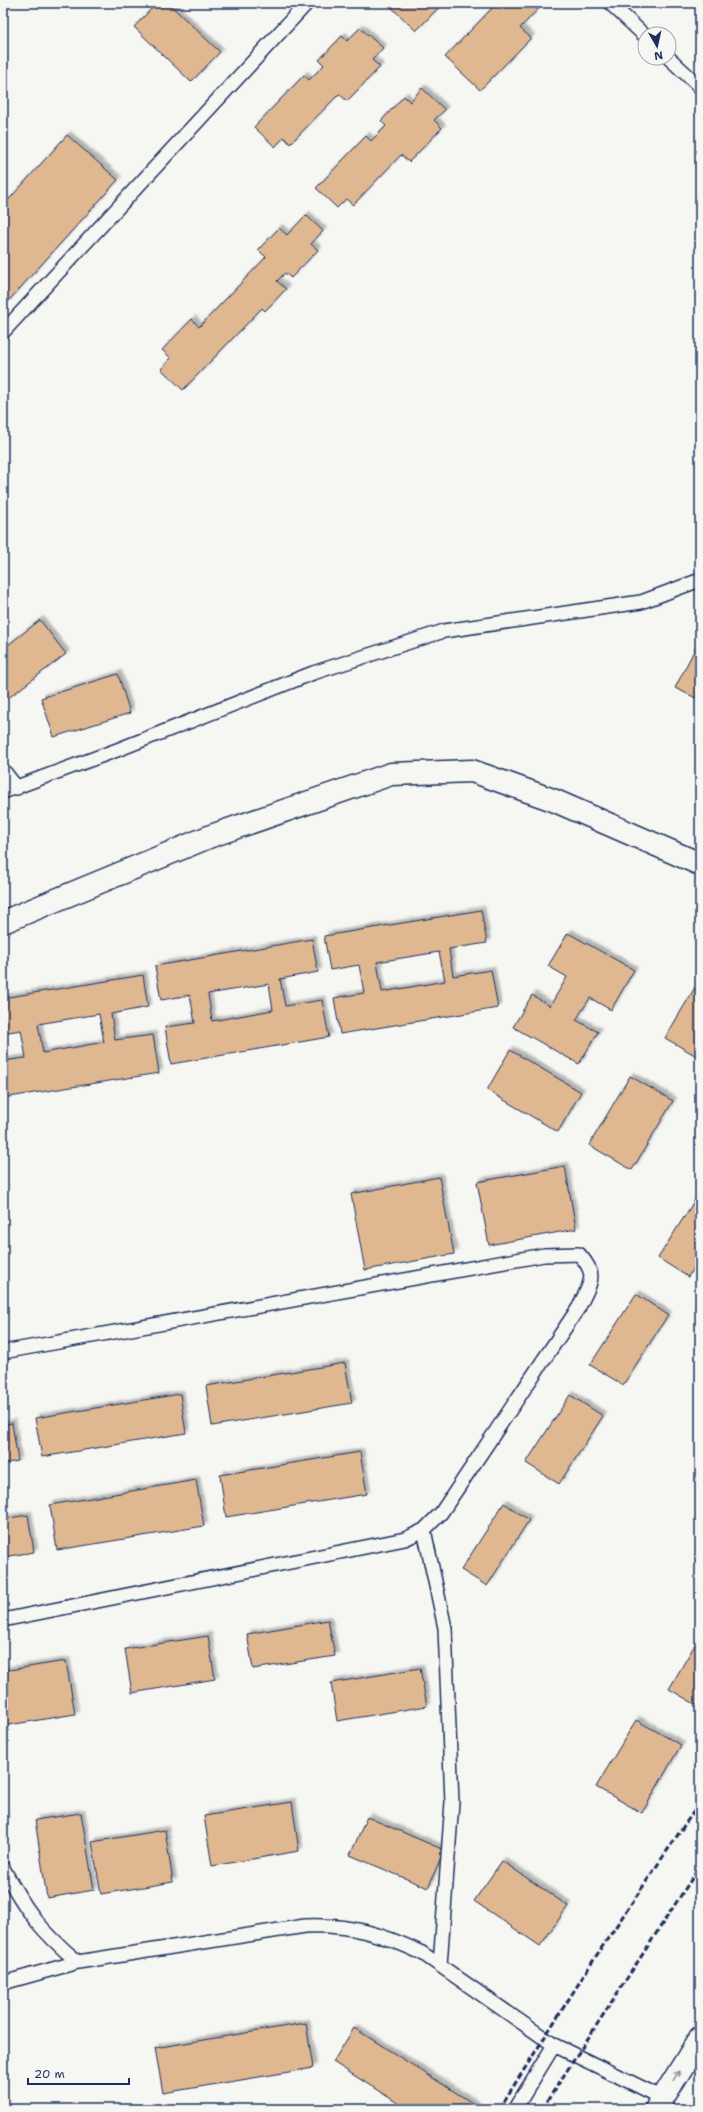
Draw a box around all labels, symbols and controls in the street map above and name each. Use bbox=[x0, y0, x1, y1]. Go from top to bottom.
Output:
north arrow bbox=[637, 26, 677, 66]
text: N bbox=[653, 47, 664, 64]
scale bar bbox=[28, 2060, 129, 2086]
text: 20 m bbox=[34, 2066, 65, 2082]
one-way arrow bbox=[673, 2070, 681, 2082]

